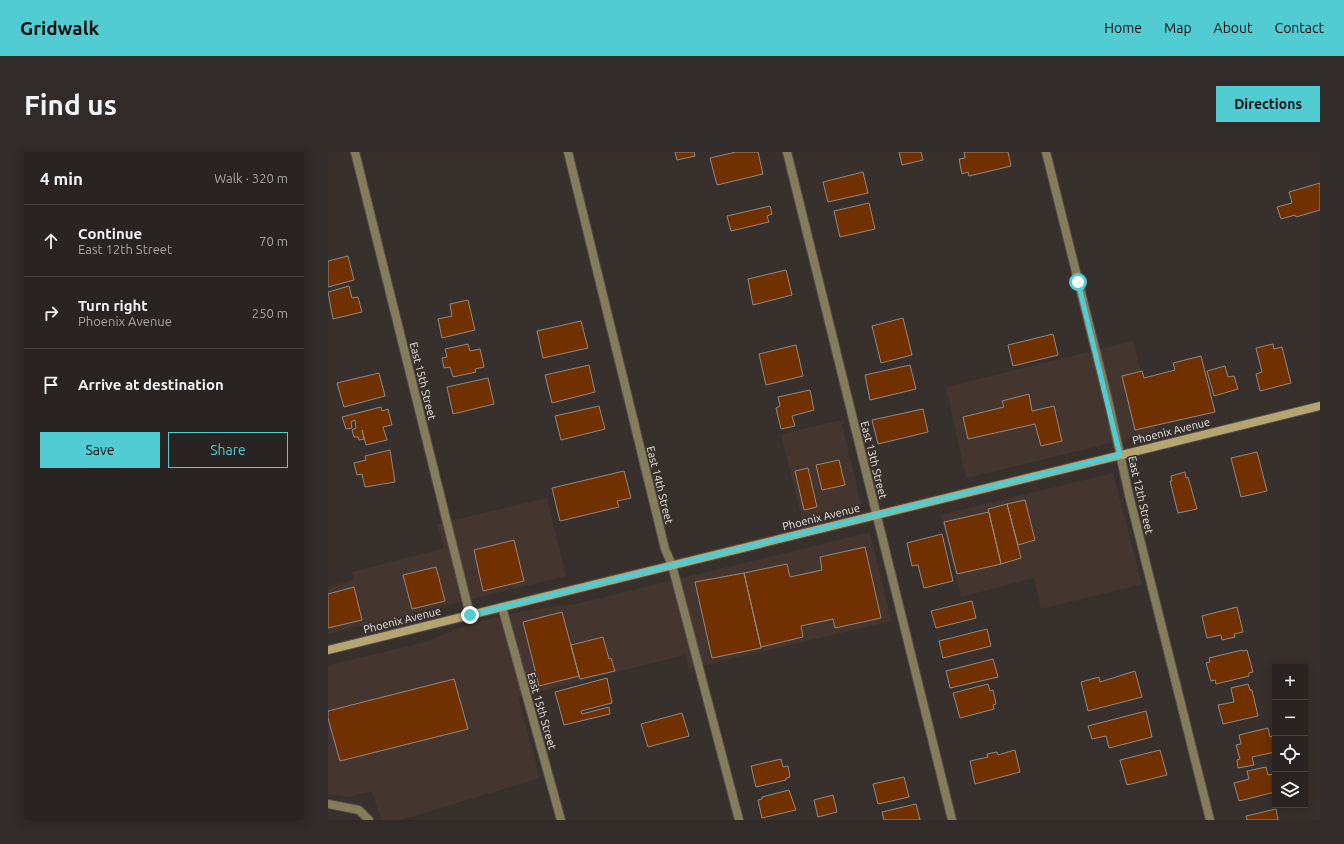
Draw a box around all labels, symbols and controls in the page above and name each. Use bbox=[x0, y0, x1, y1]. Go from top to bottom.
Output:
text: Gridwalk bbox=[20, 17, 99, 39]
text: Home bbox=[1104, 20, 1142, 36]
text: Map bbox=[1164, 20, 1192, 36]
text: About bbox=[1214, 20, 1253, 36]
text: Contact bbox=[1275, 20, 1324, 36]
button: Directions bbox=[1216, 86, 1320, 122]
text: Find us bbox=[24, 89, 117, 120]
text: 4 min bbox=[40, 169, 83, 188]
text: Walk · 320 m bbox=[214, 171, 288, 185]
text: Continue bbox=[78, 225, 142, 242]
icon: ahead bbox=[40, 230, 62, 252]
text: 70 m bbox=[259, 234, 288, 248]
text: East 12th Street bbox=[78, 242, 172, 256]
route start bbox=[1069, 273, 1087, 291]
text: Turn right bbox=[78, 297, 148, 314]
icon: right bbox=[40, 302, 62, 324]
text: 250 m bbox=[252, 306, 288, 320]
text: Phoenix Avenue bbox=[78, 314, 172, 328]
street label: East 15th Street bbox=[408, 341, 439, 422]
icon: arrive bbox=[40, 374, 62, 396]
text: Arrive at destination bbox=[78, 376, 224, 393]
street label: Phoenix Avenue bbox=[1131, 416, 1211, 446]
street label: East 13th Street bbox=[859, 420, 890, 501]
button: Save bbox=[40, 432, 160, 468]
button: Share bbox=[168, 432, 288, 468]
street label: East 14th Street bbox=[645, 445, 676, 526]
street label: East 12th Street bbox=[1126, 455, 1156, 536]
street label: Phoenix Avenue bbox=[781, 502, 861, 532]
street label: Phoenix Avenue bbox=[362, 605, 442, 635]
route end bbox=[461, 606, 479, 624]
map controls bbox=[1272, 664, 1308, 808]
button: + bbox=[1272, 664, 1308, 700]
street label: East 15th Street bbox=[525, 671, 559, 752]
button: − bbox=[1272, 700, 1308, 736]
button: locate bbox=[1272, 736, 1308, 772]
button: layers bbox=[1272, 772, 1308, 808]

